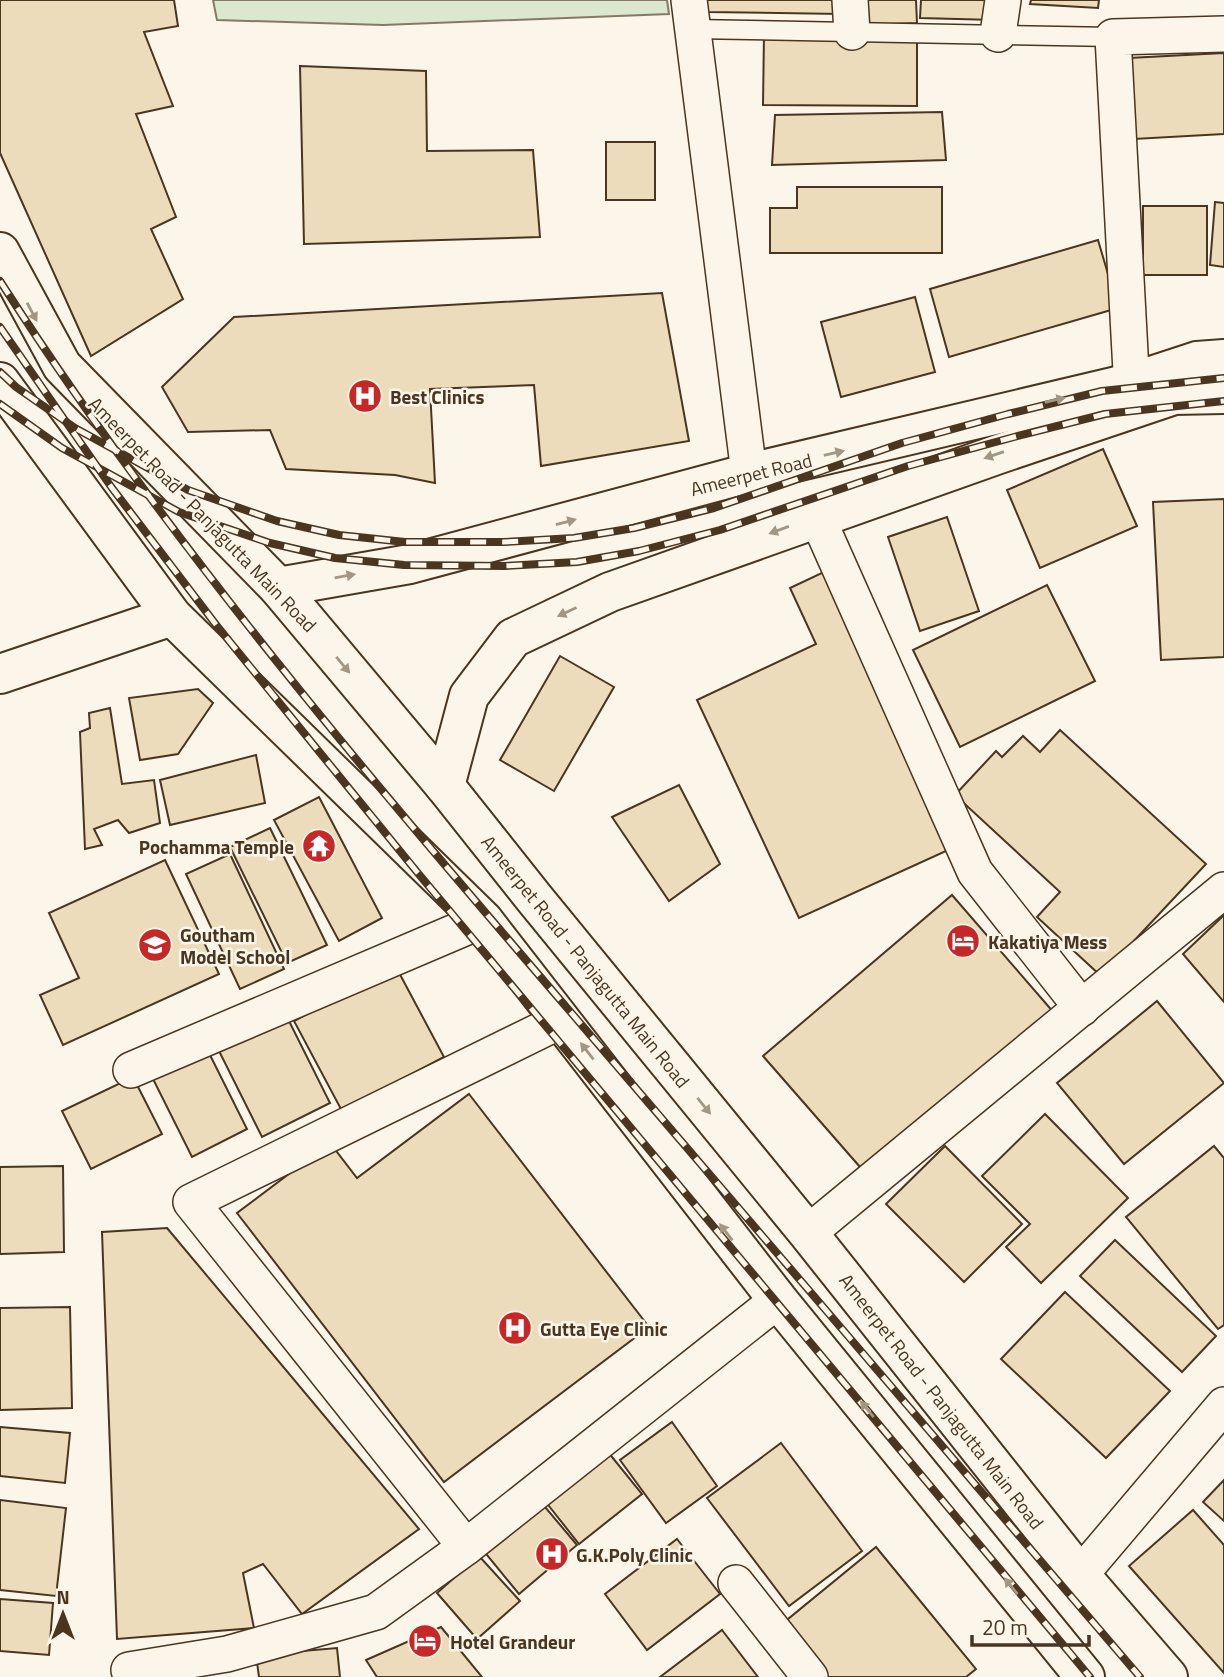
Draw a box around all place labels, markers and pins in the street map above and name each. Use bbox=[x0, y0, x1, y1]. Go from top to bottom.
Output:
hospital icon: Best Clinics bbox=[346, 377, 384, 415]
place label: Best Clinics bbox=[390, 382, 485, 411]
temple icon: Pochamma Temple bbox=[300, 827, 338, 865]
place label: Pochamma Temple bbox=[139, 832, 294, 861]
place label: Goutham Model School bbox=[180, 920, 290, 971]
hotel icon: Kakatiya Mess bbox=[944, 922, 982, 960]
school or university icon: Goutham Model School bbox=[136, 926, 174, 964]
place label: Kakatiya Mess bbox=[988, 927, 1107, 956]
hospital icon: Gutta Eye Clinic bbox=[496, 1309, 534, 1347]
place label: Gutta Eye Clinic bbox=[540, 1314, 668, 1343]
hospital icon: G.K.Poly Clinic bbox=[533, 1535, 571, 1573]
place label: G.K.Poly Clinic bbox=[576, 1540, 693, 1569]
hotel icon: Hotel Grandeur bbox=[406, 1622, 444, 1660]
place label: Hotel Grandeur bbox=[450, 1627, 575, 1656]

